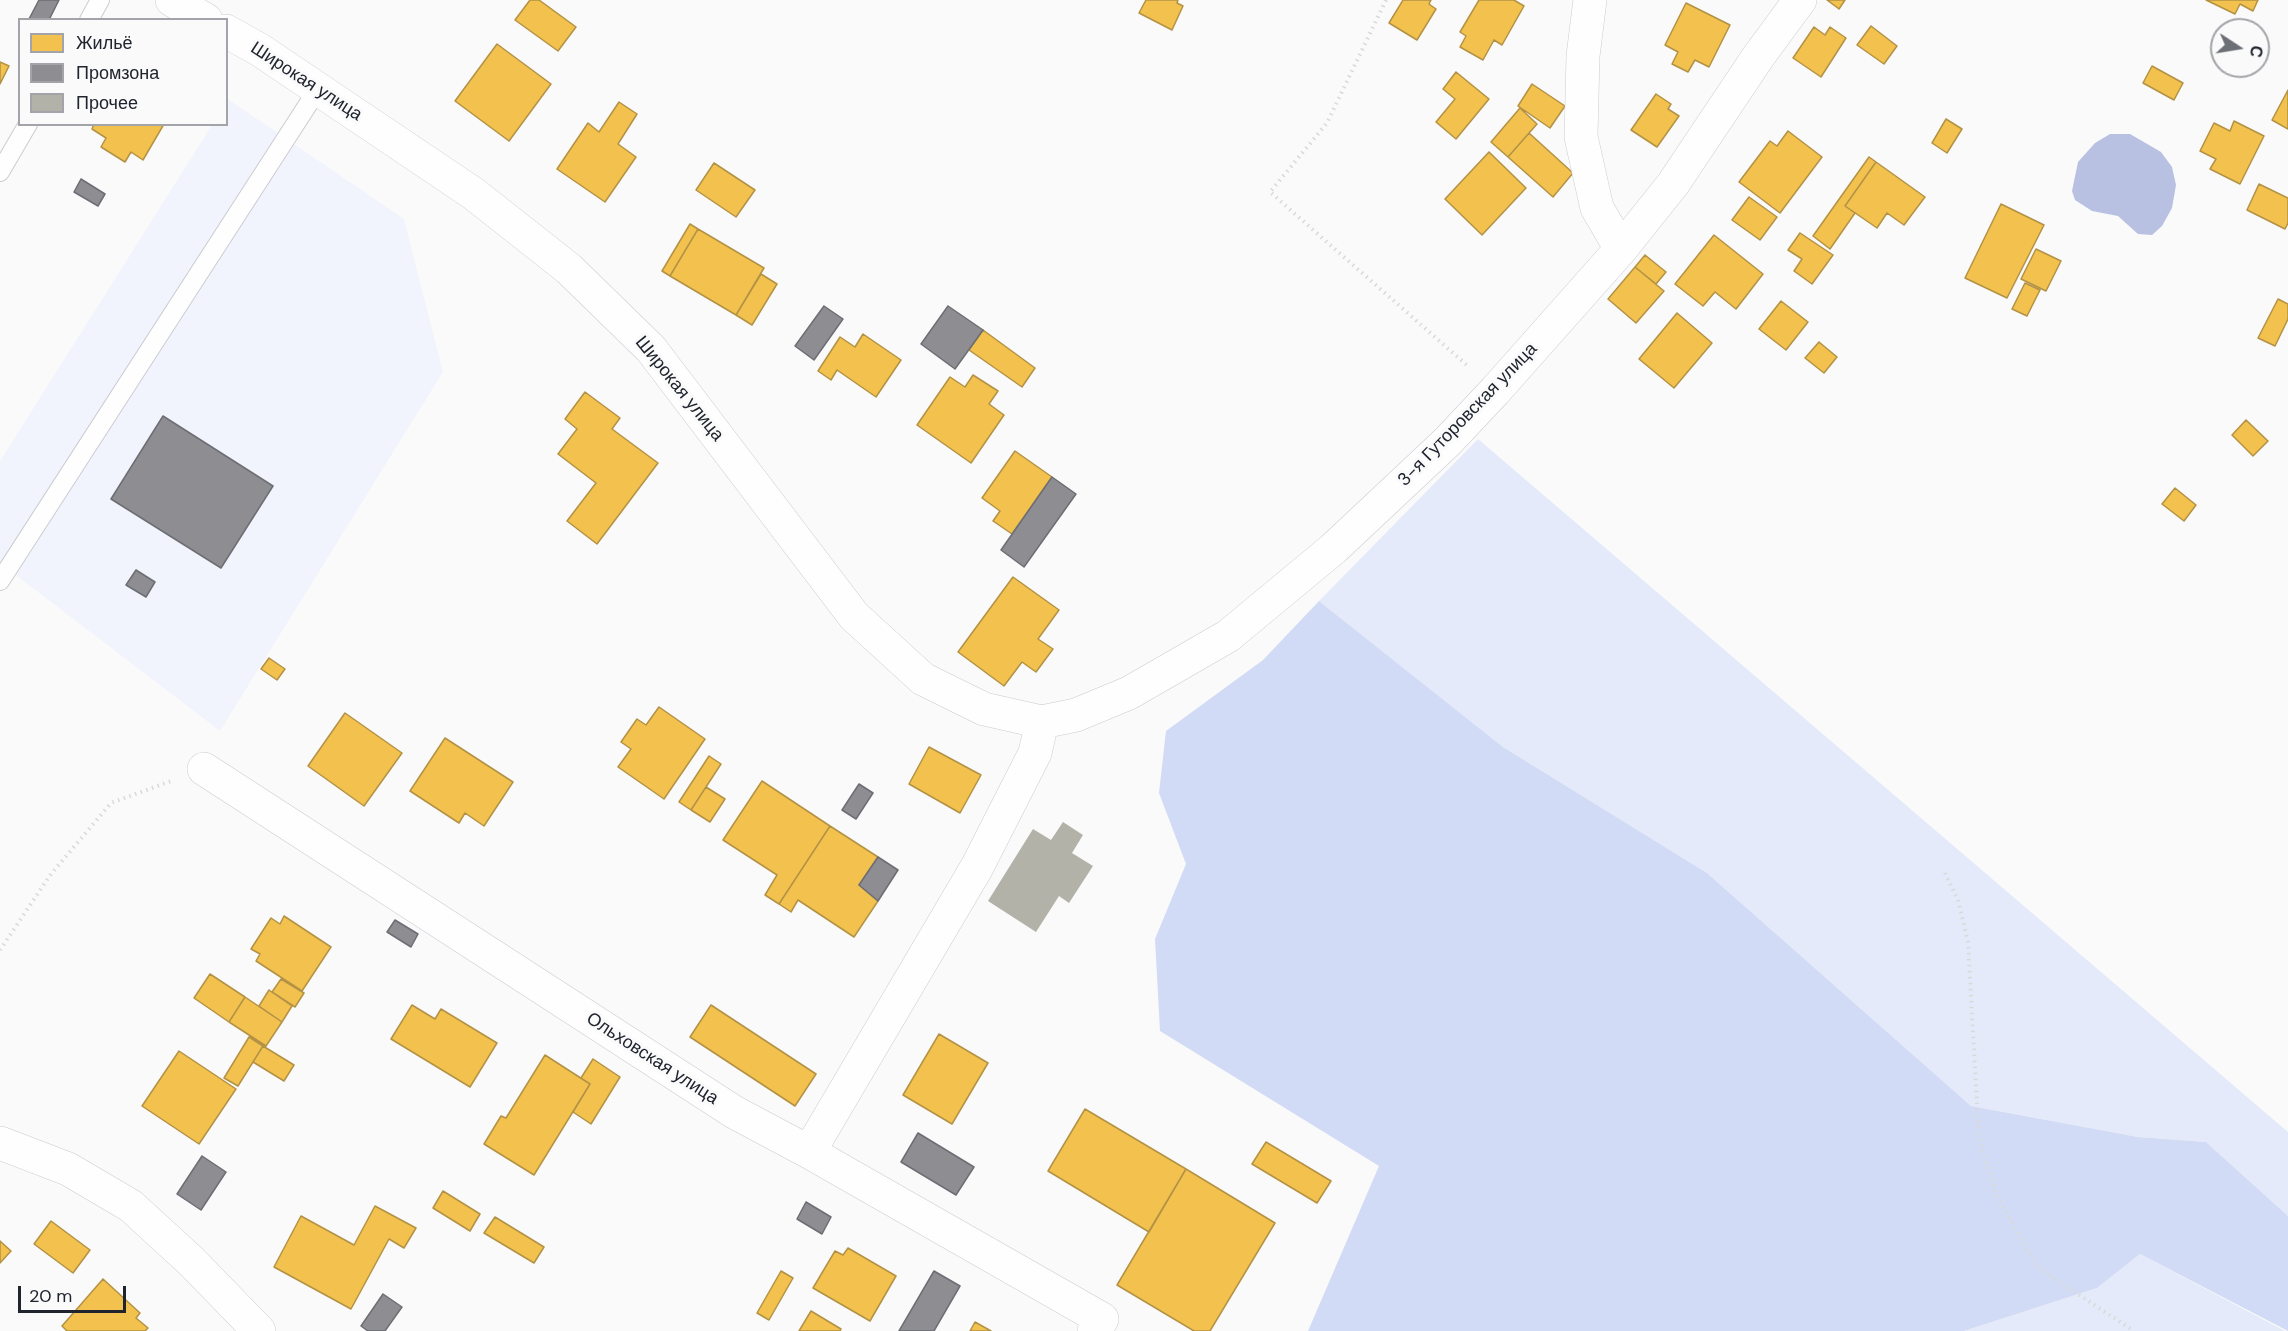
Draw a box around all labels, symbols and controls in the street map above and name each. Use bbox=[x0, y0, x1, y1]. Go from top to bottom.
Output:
legend bbox=[18, 18, 228, 126]
north arrow bbox=[2210, 18, 2270, 78]
text: Жильё bbox=[76, 31, 133, 55]
street label: Широкая улица bbox=[246, 38, 366, 126]
text: С bbox=[2245, 44, 2268, 59]
text: Промзона bbox=[76, 61, 159, 85]
text: Прочее bbox=[76, 91, 138, 115]
street label: Широкая улица bbox=[630, 332, 728, 446]
street label: 3-я Гуторовская улица bbox=[1394, 339, 1542, 491]
street label: Ольховская улица bbox=[582, 1008, 722, 1110]
scale bar bbox=[21, 1274, 129, 1312]
text: 20 m bbox=[29, 1284, 72, 1308]

